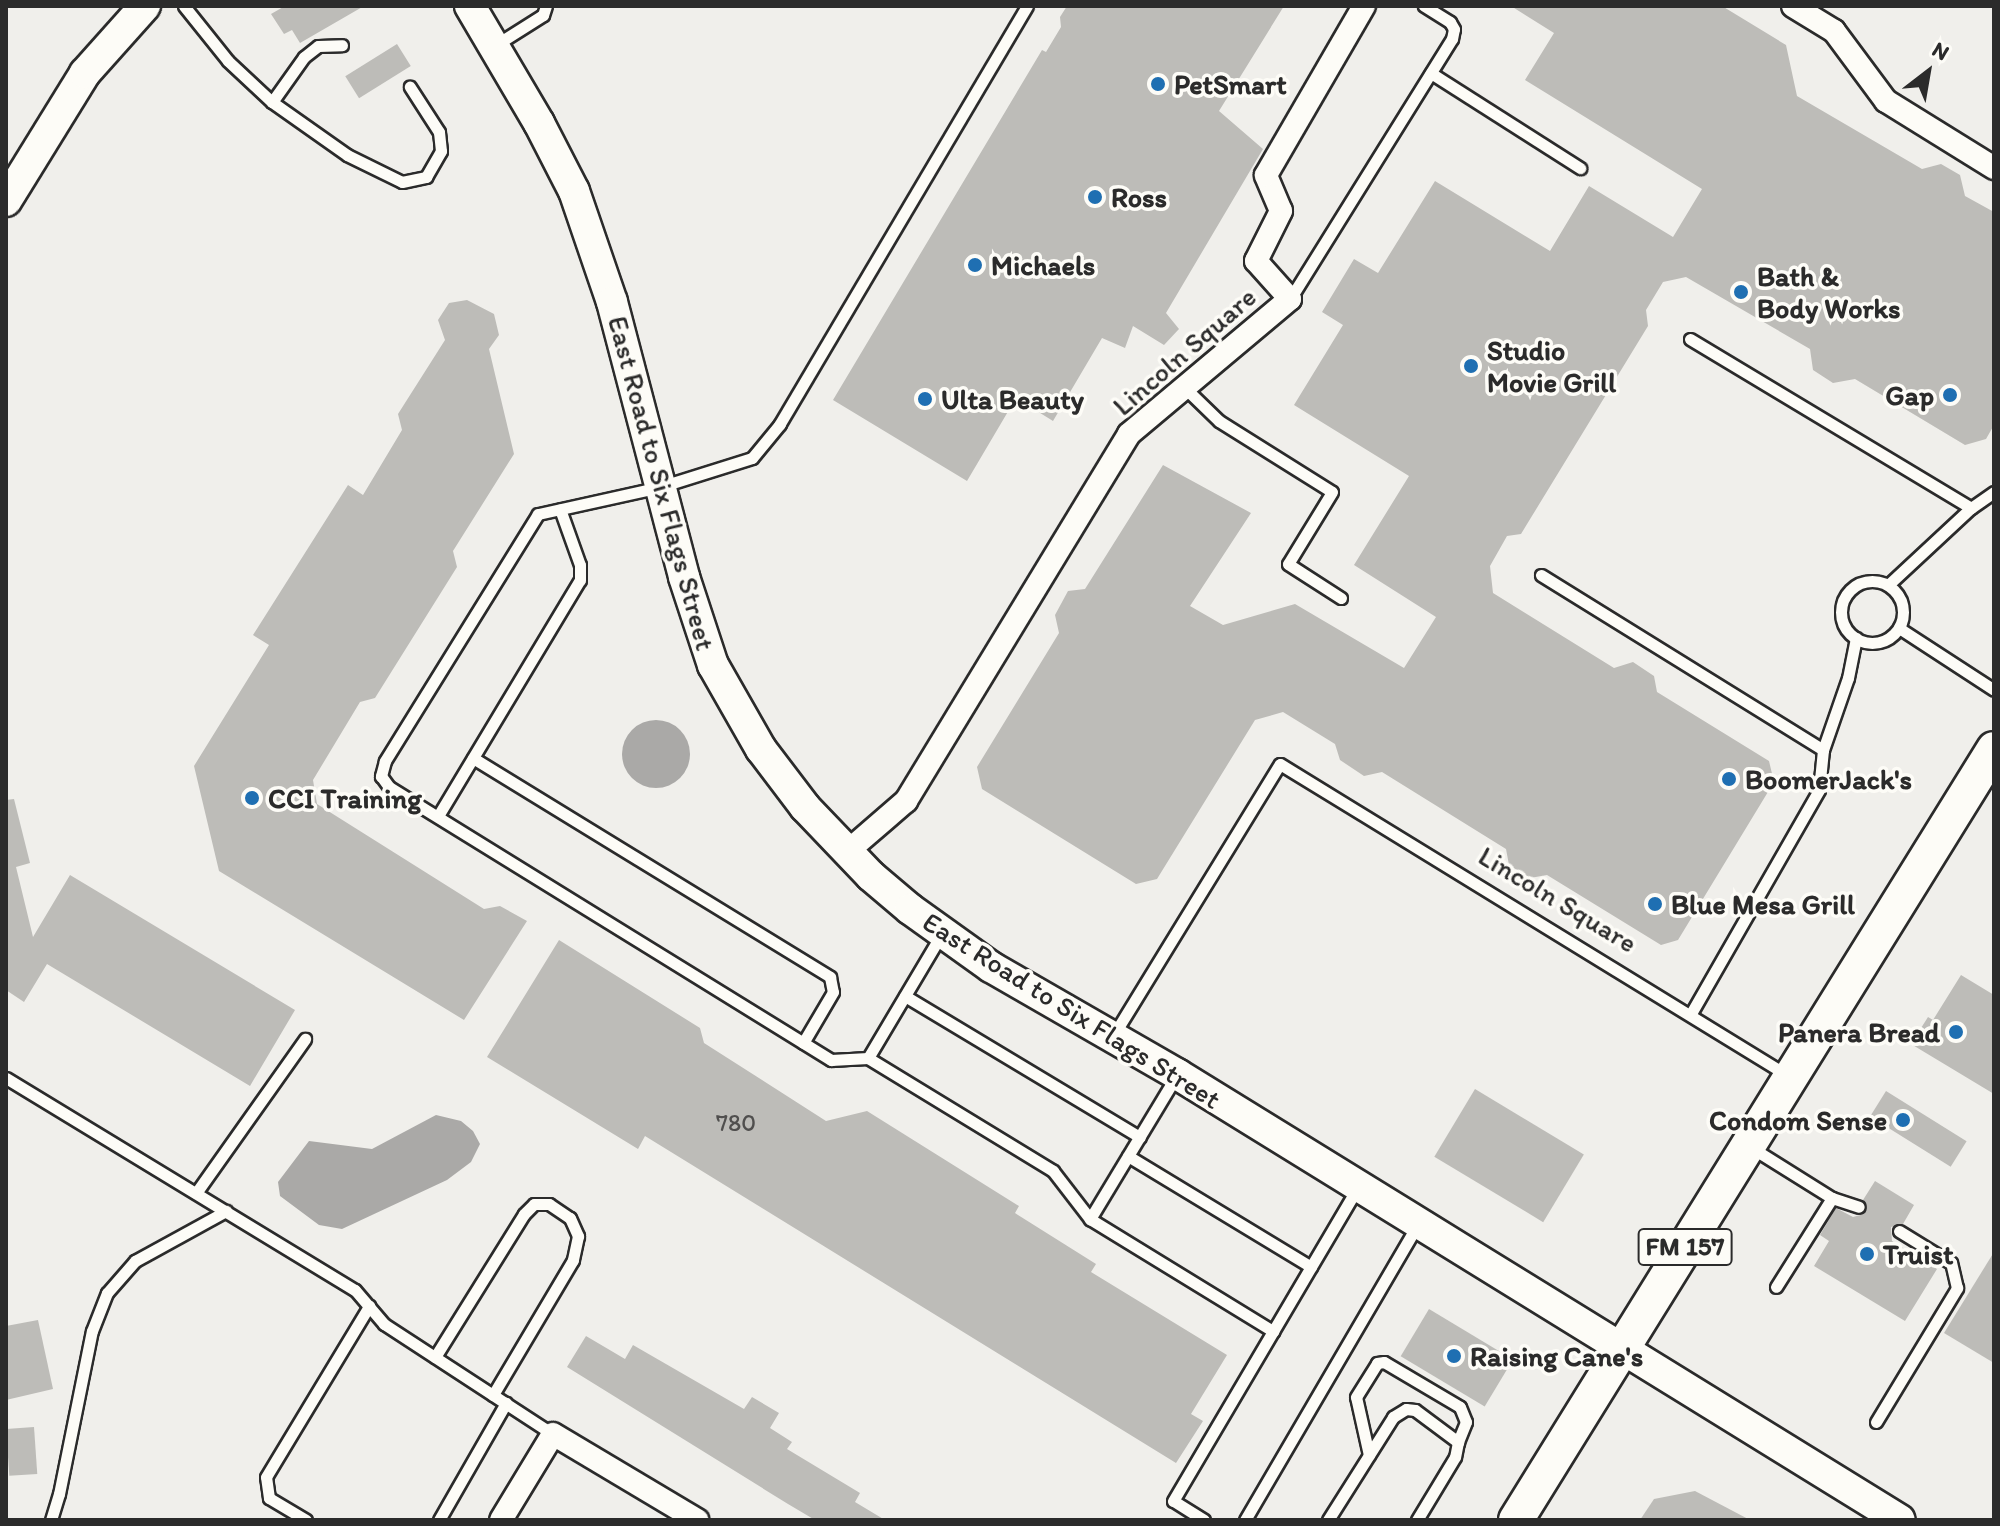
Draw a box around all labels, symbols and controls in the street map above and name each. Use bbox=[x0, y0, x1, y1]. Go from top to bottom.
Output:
north arrow bbox=[1888, 32, 1968, 112]
text: N bbox=[1927, 36, 1954, 66]
place label: PetSmart bbox=[1174, 67, 1287, 101]
marker: PetSmart bbox=[1149, 75, 1167, 93]
place label: Ross bbox=[1111, 180, 1167, 214]
marker: Ross bbox=[1086, 188, 1104, 206]
place label: Michaels bbox=[991, 248, 1095, 282]
marker: Michaels bbox=[966, 256, 984, 274]
place label: Bath & Body Works bbox=[1757, 259, 1900, 325]
street label: Lincoln Square bbox=[1106, 280, 1262, 422]
marker: Bath & Body Works bbox=[1732, 283, 1750, 301]
street label: East Road to Six Flags Street bbox=[601, 312, 723, 654]
place label: Studio Movie Grill bbox=[1487, 333, 1617, 399]
marker: Studio Movie Grill bbox=[1462, 357, 1480, 375]
place label: Gap bbox=[1885, 378, 1934, 412]
place label: Ulta Beauty bbox=[941, 382, 1083, 416]
marker: Gap bbox=[1941, 386, 1959, 404]
marker: Ulta Beauty bbox=[916, 390, 934, 408]
place label: BoomerJack's bbox=[1745, 762, 1912, 796]
marker: BoomerJack's bbox=[1720, 770, 1738, 788]
place label: CCI Training bbox=[268, 781, 420, 815]
marker: CCI Training bbox=[243, 789, 261, 807]
street label: Lincoln Square bbox=[1473, 839, 1643, 959]
place label: Blue Mesa Grill bbox=[1671, 887, 1853, 921]
marker: Blue Mesa Grill bbox=[1646, 895, 1664, 913]
street label: East Road to Six Flags Street bbox=[917, 905, 1227, 1115]
place label: Panera Bread bbox=[1778, 1015, 1940, 1049]
marker: Panera Bread bbox=[1947, 1023, 1965, 1041]
place label: Condom Sense bbox=[1709, 1103, 1887, 1137]
house number: 780 bbox=[716, 1109, 756, 1137]
marker: Condom Sense bbox=[1894, 1111, 1912, 1129]
road number: FM 157 bbox=[1637, 1225, 1733, 1269]
place label: Truist bbox=[1883, 1237, 1953, 1271]
marker: Truist bbox=[1858, 1245, 1876, 1263]
place label: Raising Cane's bbox=[1470, 1339, 1643, 1373]
marker: Raising Cane's bbox=[1445, 1347, 1463, 1365]

